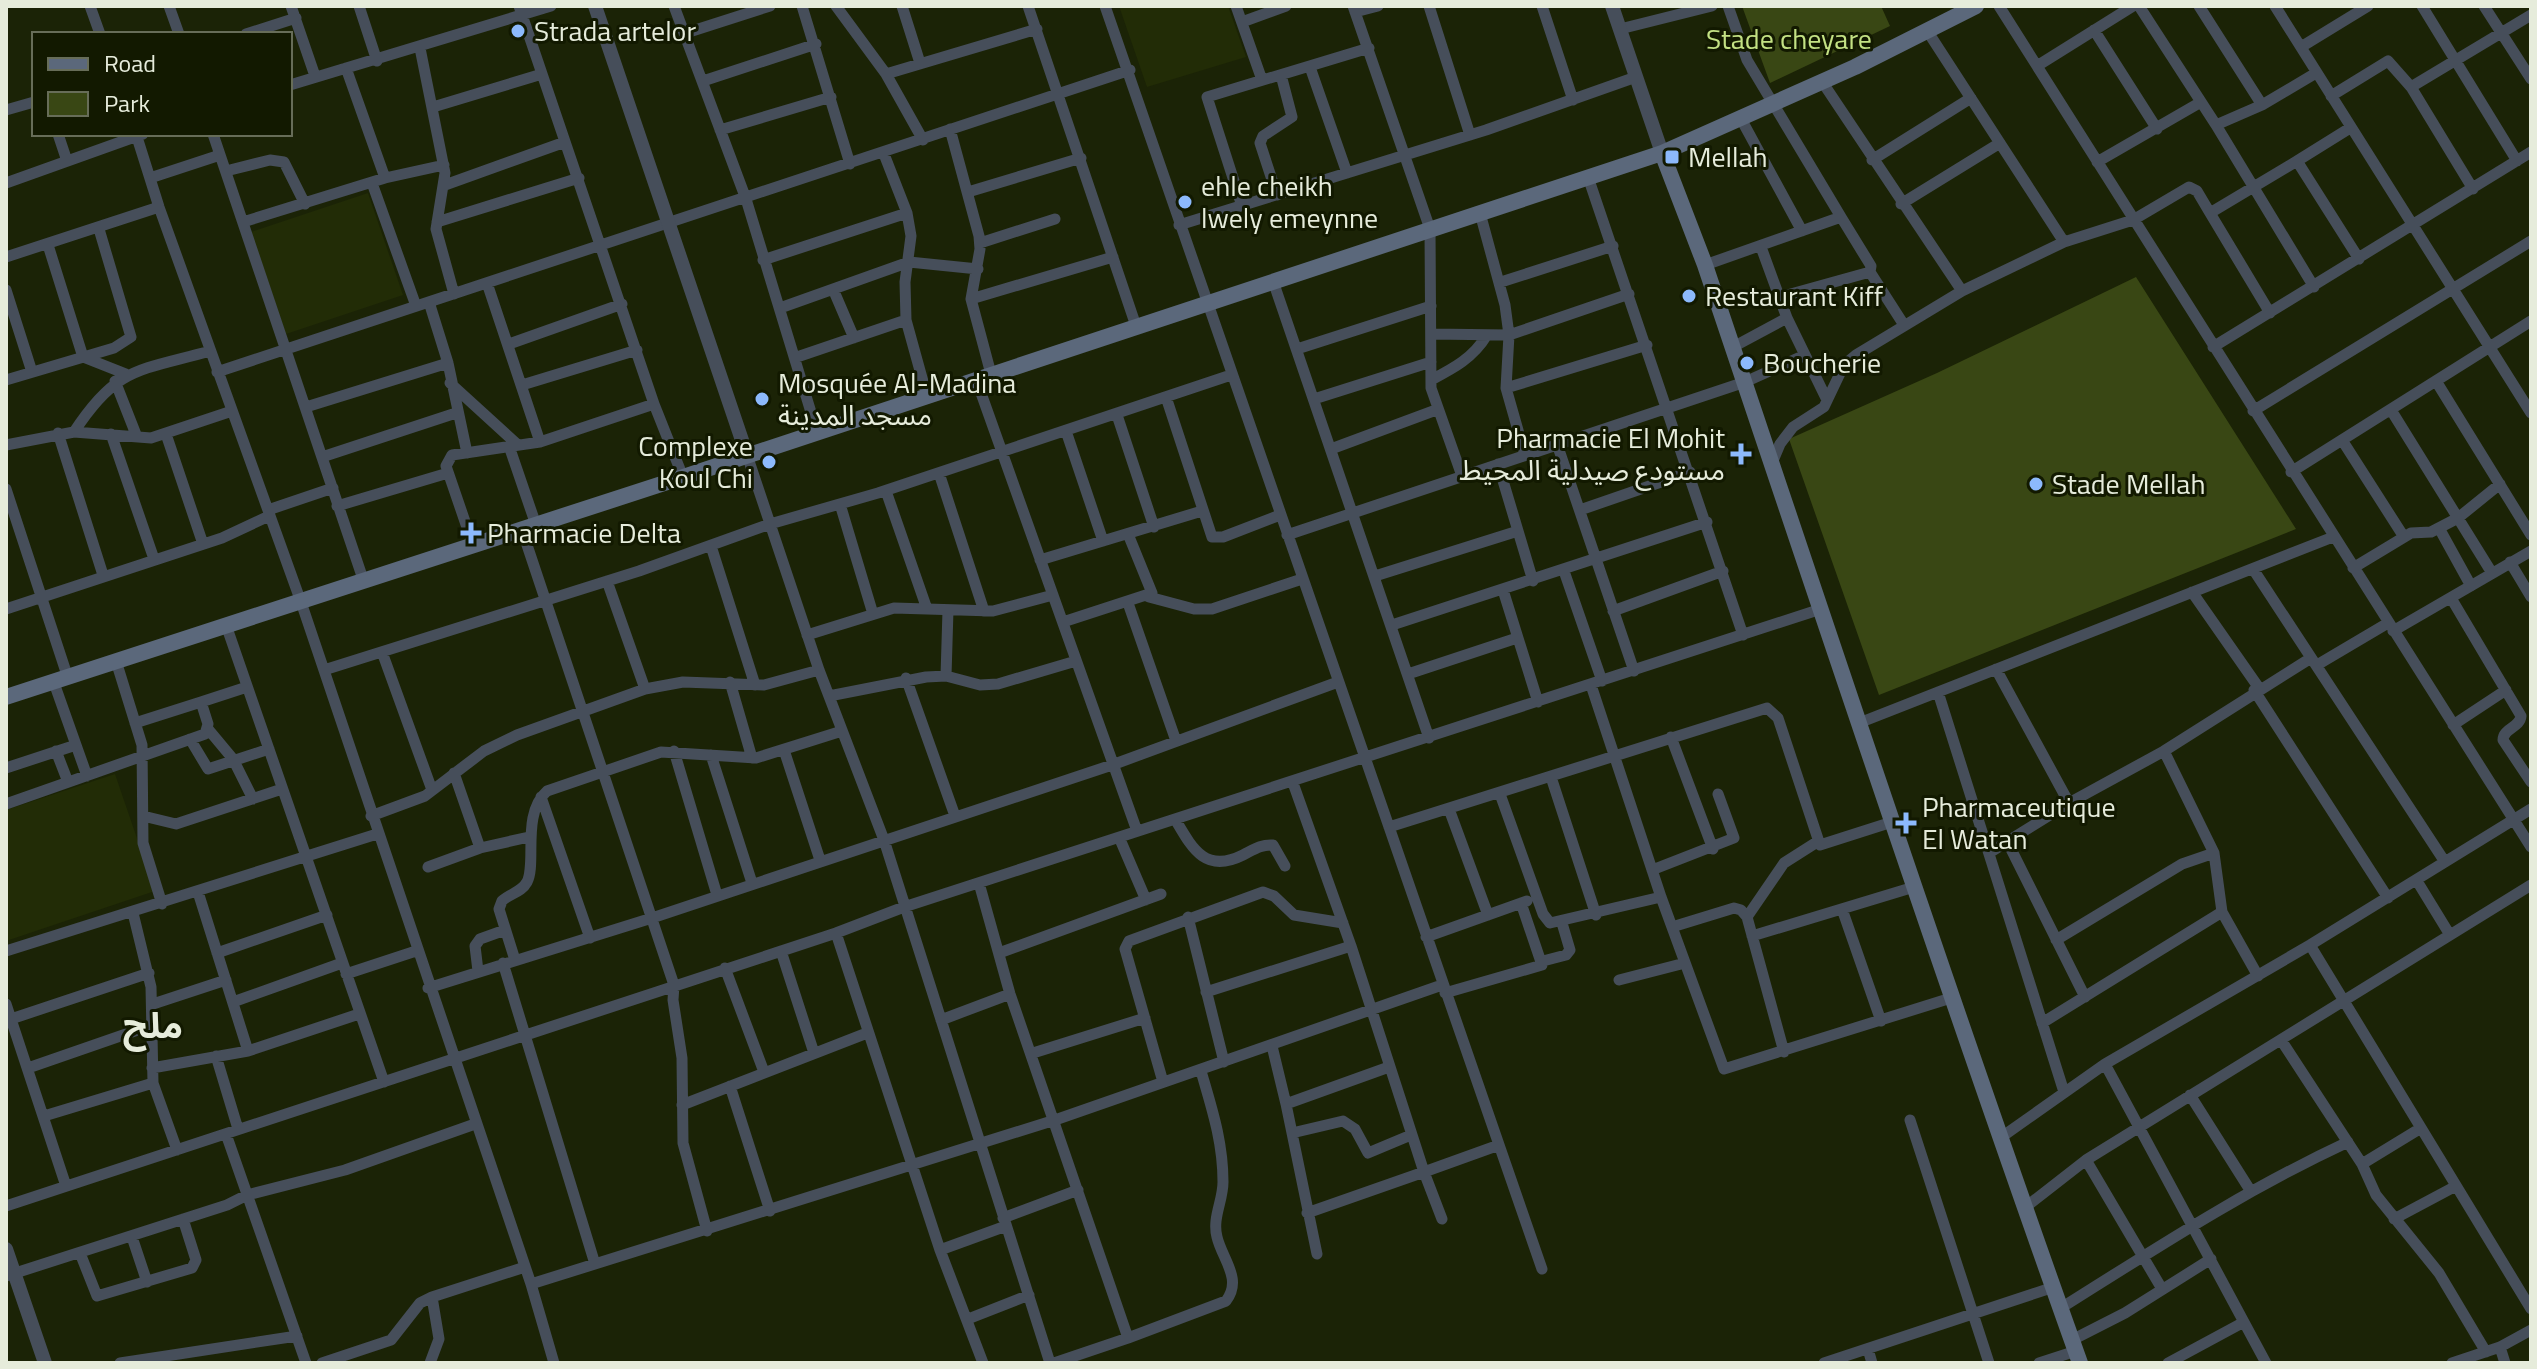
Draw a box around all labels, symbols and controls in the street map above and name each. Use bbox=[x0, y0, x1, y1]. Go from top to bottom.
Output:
place label: Strada artelor bbox=[534, 9, 696, 52]
park label: Stade cheyare bbox=[1706, 17, 1872, 60]
marker: Strada artelor bbox=[509, 22, 527, 40]
legend bbox=[32, 32, 292, 136]
text: Road bbox=[104, 45, 156, 81]
text: Park bbox=[104, 85, 150, 121]
place label: Mellah bbox=[1688, 135, 1768, 178]
marker: Mellah bbox=[1663, 148, 1681, 166]
place label: ehle cheikh lwely emeynne bbox=[1201, 164, 1378, 239]
marker: ehle cheikh lwely emeynne bbox=[1176, 193, 1194, 211]
place label: Restaurant Kiff bbox=[1705, 274, 1884, 317]
marker: Restaurant Kiff bbox=[1680, 287, 1698, 305]
place label: Boucherie bbox=[1763, 341, 1881, 384]
marker: Boucherie bbox=[1738, 354, 1756, 372]
place label: Mosquée Al-Madina مسجد المدينة bbox=[778, 361, 1016, 436]
marker: Mosquée Al-Madina مسجد المدينة bbox=[753, 390, 771, 408]
place label: Pharmacie El Mohit مستودع صيدلية المحيط bbox=[1459, 416, 1725, 491]
place label: Complexe Koul Chi bbox=[638, 424, 753, 499]
marker: Pharmacie El Mohit مستودع صيدلية المحيط bbox=[1732, 445, 1750, 463]
marker: Complexe Koul Chi bbox=[760, 453, 778, 471]
place label: Stade Mellah bbox=[2052, 462, 2205, 505]
marker: Stade Mellah bbox=[2027, 475, 2045, 493]
place label: Pharmacie Delta bbox=[487, 511, 681, 554]
marker: Pharmacie Delta bbox=[462, 524, 480, 542]
place label: Pharmaceutique El Watan bbox=[1922, 785, 2116, 860]
marker: Pharmaceutique El Watan bbox=[1897, 814, 1915, 832]
district label: ملح bbox=[123, 997, 183, 1052]

